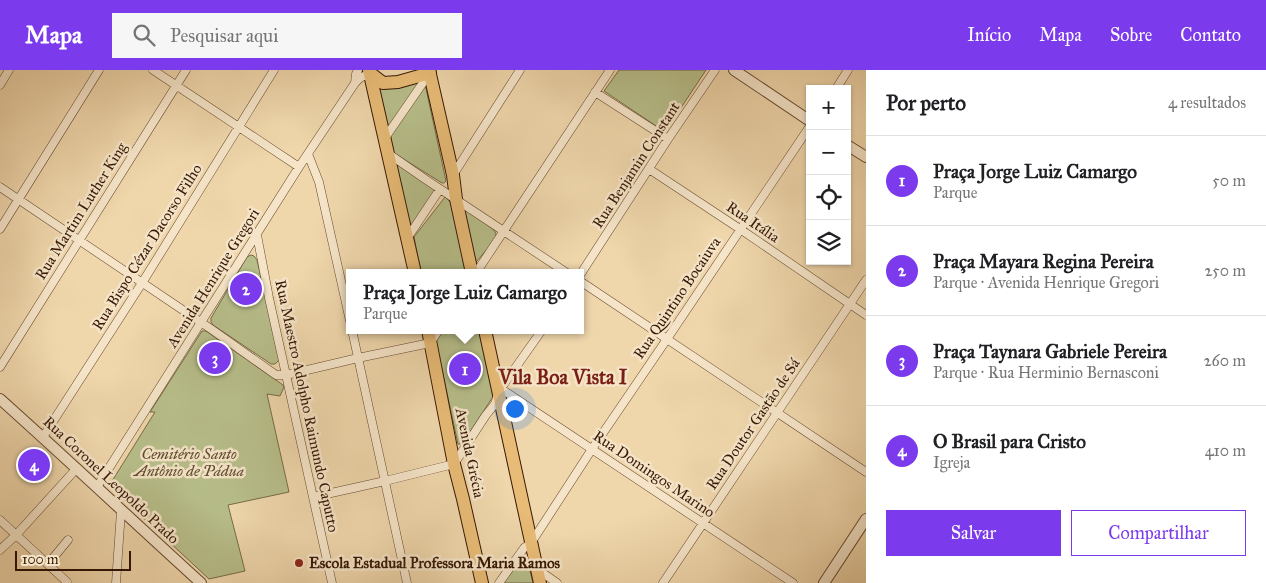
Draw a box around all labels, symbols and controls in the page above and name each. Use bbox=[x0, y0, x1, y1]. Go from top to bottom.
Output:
search box bbox=[112, 13, 462, 58]
text: Mapa bbox=[25, 20, 82, 50]
icon: search bbox=[130, 21, 158, 49]
text: Pesquisar aqui bbox=[170, 24, 278, 47]
text: Início bbox=[967, 24, 1011, 46]
text: Mapa bbox=[1039, 24, 1082, 46]
text: Sobre bbox=[1110, 24, 1152, 46]
text: Contato bbox=[1180, 24, 1241, 46]
map controls bbox=[806, 85, 851, 265]
button: + bbox=[806, 85, 851, 130]
text: Por perto bbox=[886, 90, 966, 116]
text: 4 resultados bbox=[1168, 93, 1246, 112]
street label: Rua Benjamin Constant bbox=[588, 98, 684, 231]
button: − bbox=[806, 130, 851, 175]
street label: Rua Martim Luther King bbox=[31, 138, 131, 283]
street label: Rua Bispo Cézar Dacorso Filho bbox=[88, 160, 206, 333]
text: Praça Jorge Luiz Camargo bbox=[933, 160, 1137, 183]
text: 1 bbox=[899, 171, 905, 190]
text: 50 m bbox=[1212, 171, 1246, 190]
button: locate bbox=[806, 175, 851, 220]
text: Parque bbox=[933, 183, 977, 202]
street label: Rua Itália bbox=[723, 198, 784, 247]
street label: Avenida Henrique Gregori bbox=[162, 205, 264, 352]
button: layers bbox=[806, 220, 851, 265]
street label: Rua Quintino Bocaiuva bbox=[630, 233, 725, 362]
text: Praça Mayara Regina Pereira bbox=[933, 250, 1154, 273]
text: 2 bbox=[898, 261, 906, 280]
text: 250 m bbox=[1205, 261, 1246, 280]
popup bbox=[346, 269, 584, 334]
pin: 2 bbox=[230, 270, 262, 308]
text: Parque · Avenida Henrique Gregori bbox=[933, 273, 1159, 292]
street label: Rua Maestro Adolpho Raimundo Caputto bbox=[271, 278, 343, 534]
text: Praça Jorge Luiz Camargo bbox=[363, 281, 567, 304]
text: Parque bbox=[363, 304, 407, 323]
pin: 3 bbox=[199, 339, 231, 377]
text: Praça Taynara Gabriele Pereira bbox=[933, 340, 1167, 363]
pin: 1 bbox=[449, 350, 481, 388]
text: 3 bbox=[899, 351, 905, 370]
text: 260 m bbox=[1204, 351, 1246, 370]
street label: Rua Doutor Gastão de Sá bbox=[702, 354, 804, 493]
text: Parque · Rua Herminio Bernasconi bbox=[933, 363, 1159, 382]
district label: Vila Boa Vista I bbox=[498, 365, 628, 389]
your location bbox=[502, 396, 528, 422]
street label: Avenida Grécia bbox=[451, 405, 488, 500]
street label: Rua Coronel Leopoldo Prado bbox=[39, 412, 183, 548]
street label: Rua Domingos Marino bbox=[590, 427, 719, 522]
text: O Brasil para Cristo bbox=[933, 430, 1086, 453]
text: 4 bbox=[898, 441, 906, 460]
text: 410 m bbox=[1205, 441, 1246, 460]
park label: Cemitério Santo Antônio de Pádua bbox=[132, 445, 244, 480]
pin: 4 bbox=[18, 446, 50, 484]
text: Igreja bbox=[933, 453, 970, 472]
button: Salvar bbox=[886, 510, 1061, 556]
button: Compartilhar bbox=[1071, 510, 1246, 556]
scale bar bbox=[15, 548, 131, 571]
text: 100 m bbox=[22, 551, 59, 568]
place label: Escola Estadual Professora Maria Ramos bbox=[309, 554, 561, 572]
marker: Escola Estadual Professora Maria Ramos bbox=[293, 557, 305, 569]

